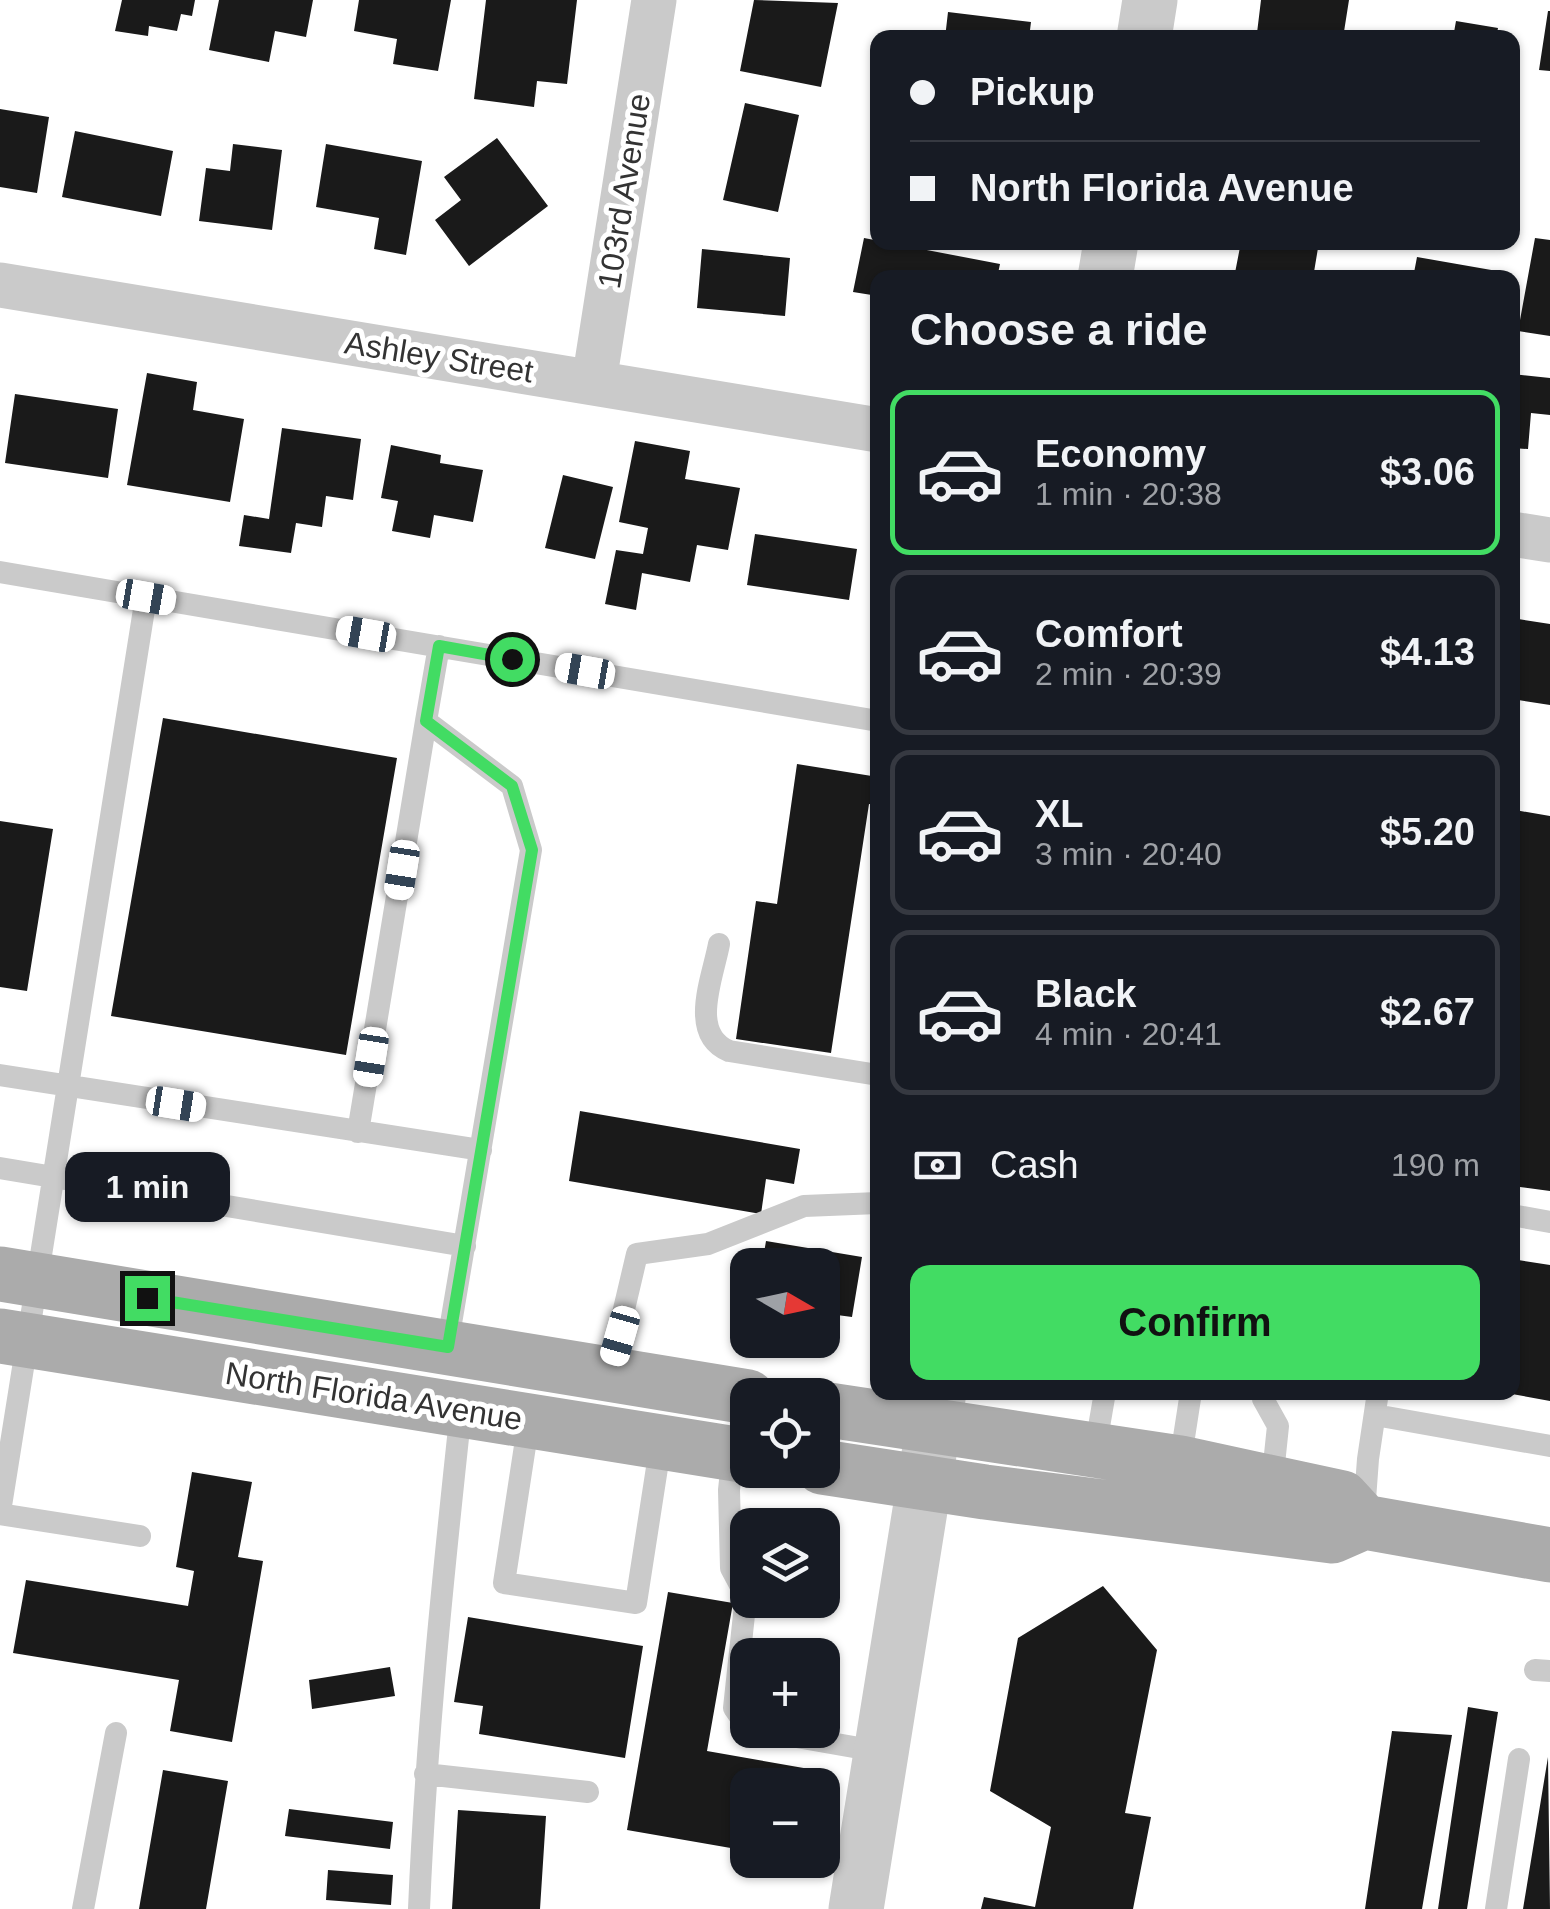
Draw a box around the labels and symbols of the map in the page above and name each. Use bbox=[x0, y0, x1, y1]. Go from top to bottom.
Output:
street label: 103rd Avenue bbox=[591, 91, 657, 291]
street label: Ashley Street bbox=[342, 324, 536, 390]
car bbox=[114, 577, 178, 617]
car bbox=[334, 614, 398, 654]
route start bbox=[490, 637, 535, 682]
car bbox=[553, 651, 617, 691]
car bbox=[382, 838, 422, 902]
car bbox=[351, 1025, 391, 1089]
car bbox=[144, 1084, 208, 1124]
callout: 1 min bbox=[64, 1153, 230, 1223]
north arrow bbox=[730, 1248, 840, 1358]
route end bbox=[125, 1276, 170, 1321]
car bbox=[597, 1303, 643, 1369]
street label: North Florida Avenue bbox=[223, 1355, 525, 1437]

